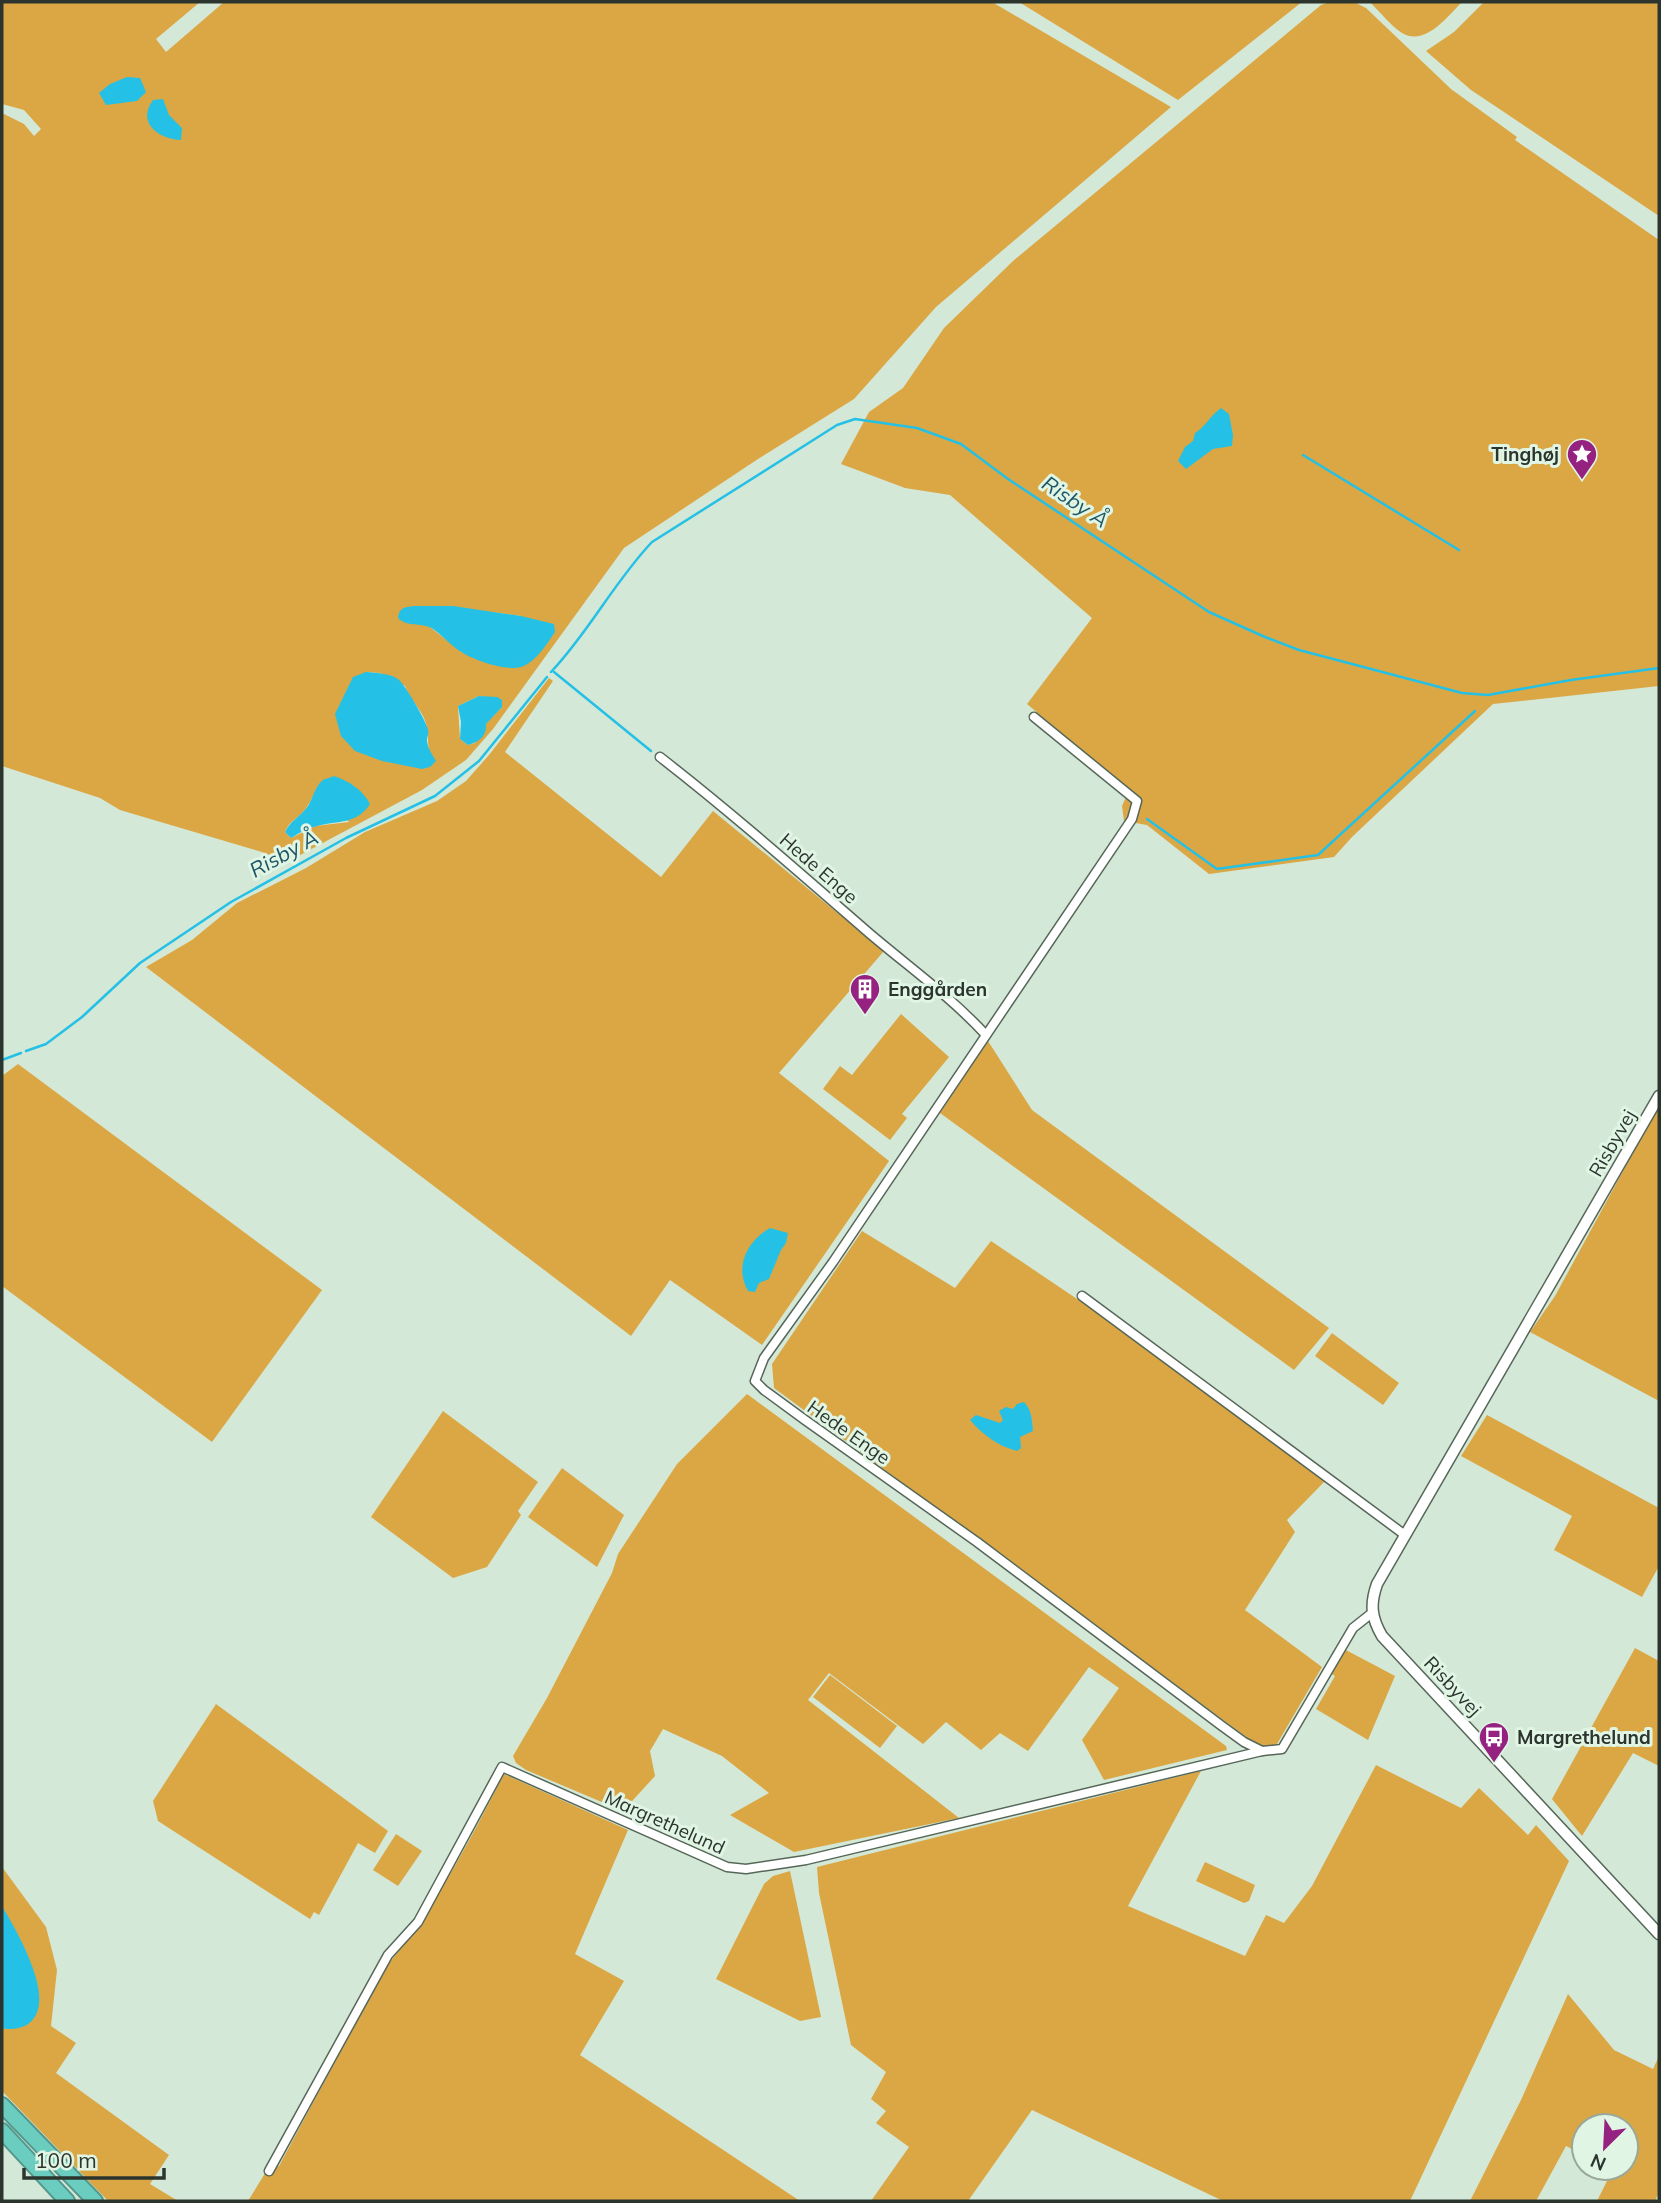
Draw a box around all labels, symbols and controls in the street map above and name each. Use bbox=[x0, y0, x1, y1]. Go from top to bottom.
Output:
place icon: Tinghøj bbox=[1565, 437, 1599, 481]
place label: Tinghøj bbox=[1491, 442, 1559, 466]
water label: Risby Å bbox=[1037, 470, 1114, 533]
water label: Risby Å bbox=[245, 824, 322, 883]
street label: Hede Enge bbox=[775, 828, 863, 908]
building icon: Enggården bbox=[848, 972, 882, 1016]
place label: Enggården bbox=[888, 977, 987, 1001]
street label: Risbyvej bbox=[1583, 1105, 1641, 1181]
street label: Hede Enge bbox=[803, 1395, 895, 1469]
street label: Risbyvej bbox=[1419, 1651, 1487, 1721]
bus stop icon: Margrethelund bbox=[1477, 1720, 1511, 1764]
place label: Margrethelund bbox=[1517, 1725, 1651, 1749]
street label: Margrethelund bbox=[601, 1785, 729, 1859]
north arrow bbox=[1570, 2112, 1640, 2182]
scale bar bbox=[24, 2136, 164, 2180]
text: 100 m bbox=[35, 2147, 97, 2173]
text: N bbox=[1587, 2149, 1610, 2176]

